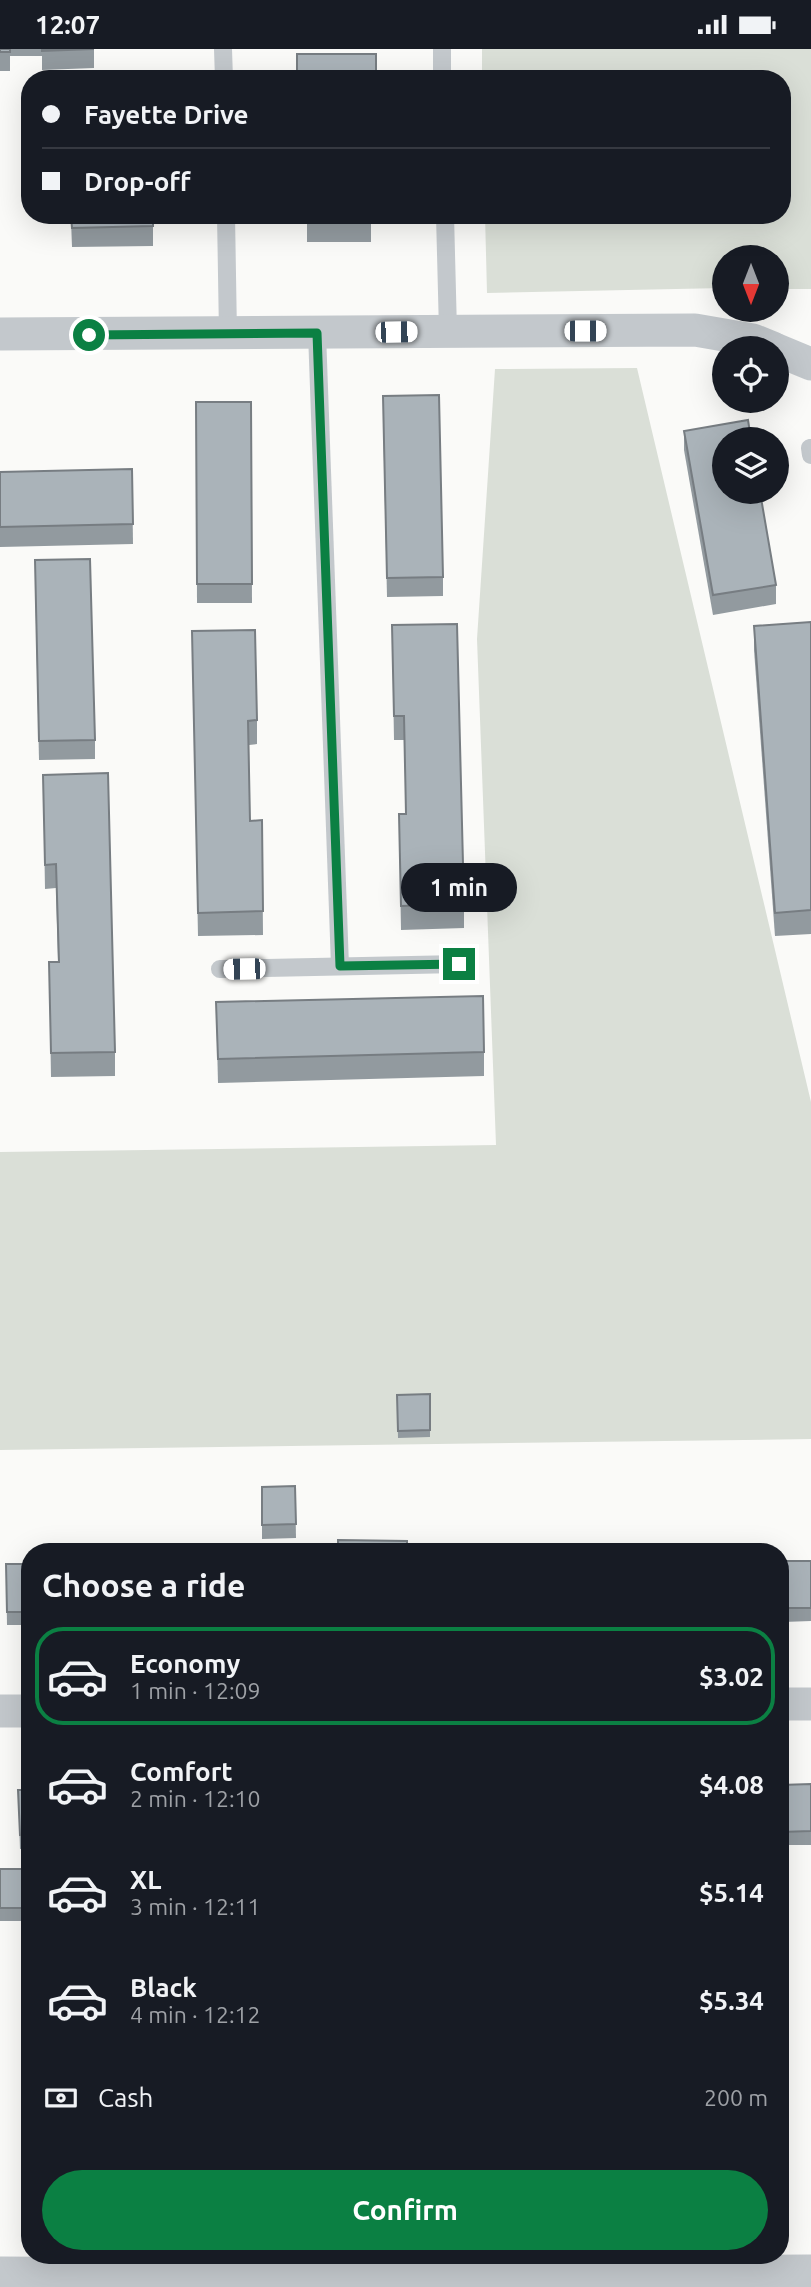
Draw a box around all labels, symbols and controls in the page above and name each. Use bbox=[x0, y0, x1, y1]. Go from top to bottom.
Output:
text: 12:07 bbox=[35, 10, 100, 39]
text: Fayette Drive bbox=[84, 100, 249, 129]
text: Drop-off bbox=[84, 167, 191, 196]
north arrow bbox=[712, 245, 789, 322]
map controls bbox=[712, 245, 789, 504]
route start bbox=[73, 319, 105, 351]
car bbox=[375, 321, 418, 343]
car bbox=[565, 321, 607, 342]
button: locate bbox=[712, 336, 789, 413]
button: layers bbox=[712, 427, 789, 504]
callout: 1 min bbox=[401, 863, 517, 911]
text: 1 min bbox=[430, 875, 488, 900]
route end bbox=[443, 948, 475, 980]
car bbox=[223, 958, 266, 980]
text: Choose a ride bbox=[42, 1567, 245, 1603]
icon: car bbox=[46, 1645, 109, 1708]
text: Economy bbox=[130, 1649, 240, 1678]
text: $3.02 bbox=[699, 1662, 764, 1691]
text: 1 min · 12:09 bbox=[130, 1678, 261, 1703]
icon: car bbox=[46, 1753, 109, 1816]
text: Comfort bbox=[130, 1757, 233, 1786]
text: $4.08 bbox=[699, 1770, 764, 1799]
text: 2 min · 12:10 bbox=[130, 1786, 261, 1811]
icon: car bbox=[46, 1861, 109, 1924]
text: XL bbox=[130, 1865, 161, 1894]
text: $5.14 bbox=[699, 1878, 764, 1907]
text: 3 min · 12:11 bbox=[130, 1894, 261, 1919]
icon: car bbox=[46, 1969, 109, 2032]
text: Black bbox=[130, 1973, 197, 2002]
text: $5.34 bbox=[699, 1986, 764, 2015]
text: 4 min · 12:12 bbox=[130, 2002, 261, 2027]
icon: cash bbox=[42, 2079, 80, 2117]
text: Cash bbox=[98, 2083, 153, 2112]
text: 200 m bbox=[704, 2085, 768, 2110]
button: Confirm bbox=[42, 2170, 768, 2250]

